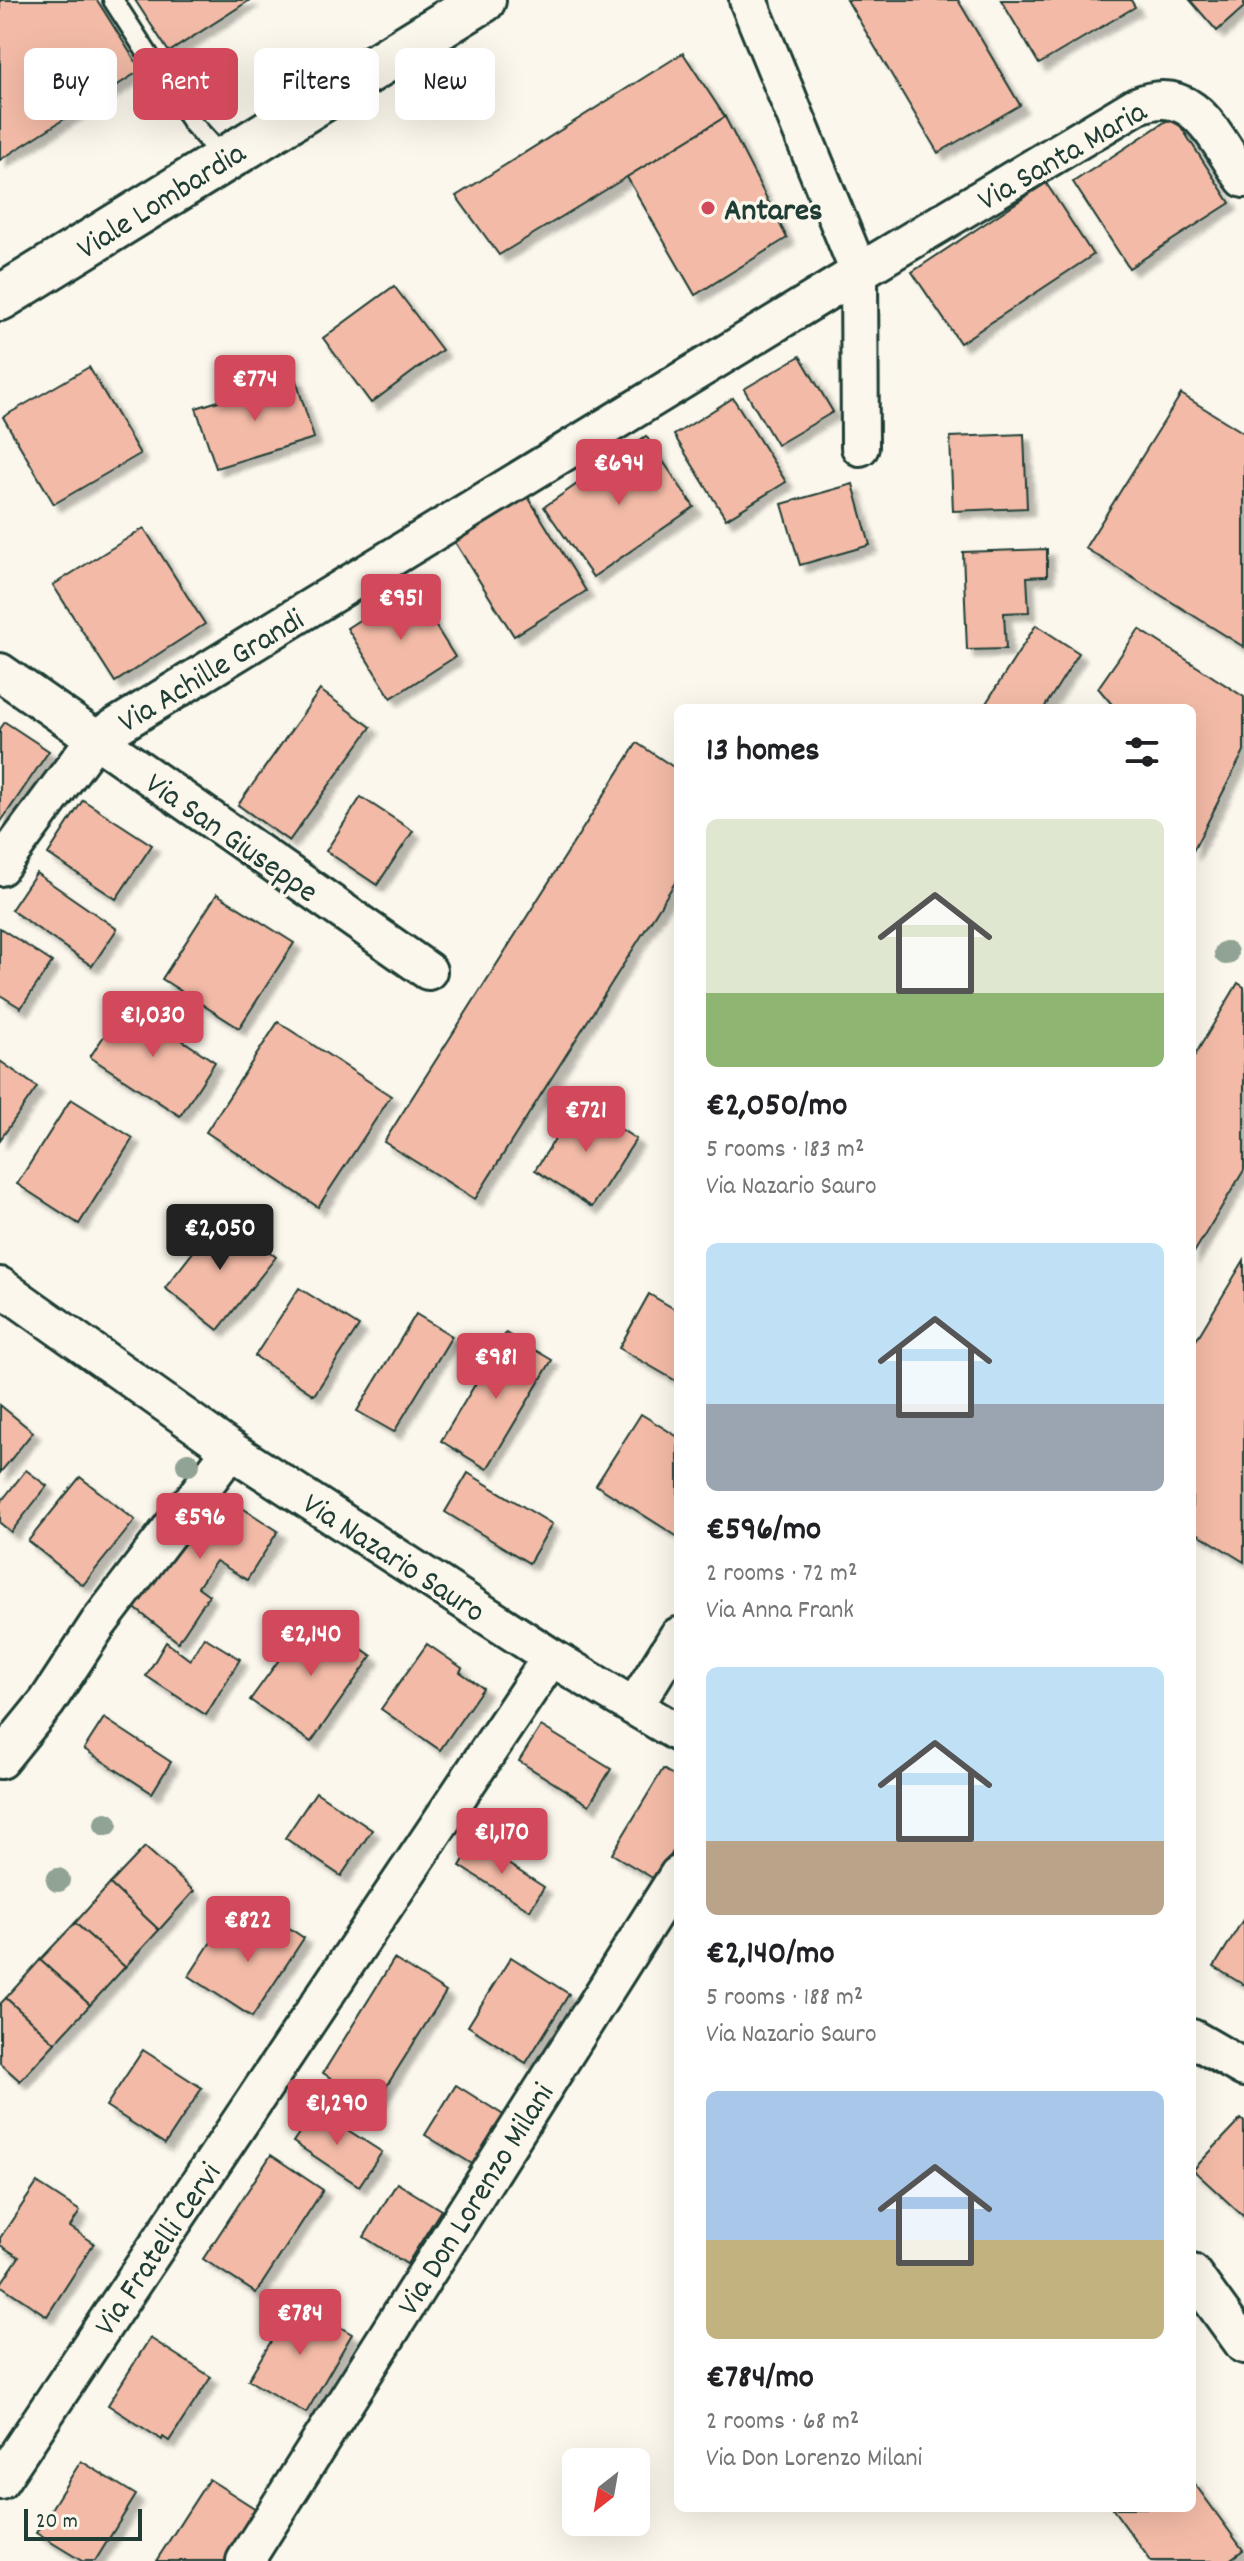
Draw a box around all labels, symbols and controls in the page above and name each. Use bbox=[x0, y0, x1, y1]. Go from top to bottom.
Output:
chip: Buy bbox=[24, 48, 117, 120]
chip: Rent bbox=[133, 48, 238, 120]
chip: Filters bbox=[254, 48, 379, 120]
chip: New bbox=[395, 48, 495, 120]
street label: Via Santa Maria bbox=[971, 91, 1157, 225]
street label: Viale Lombardia bbox=[69, 133, 257, 273]
place label: Antares bbox=[724, 190, 823, 236]
marker: Antares bbox=[699, 199, 717, 217]
pin: €774 bbox=[208, 355, 302, 423]
text: €774 bbox=[232, 362, 278, 399]
pin: €694 bbox=[572, 439, 666, 507]
text: €694 bbox=[594, 446, 644, 483]
pin: €951 bbox=[354, 574, 448, 642]
text: €951 bbox=[379, 581, 423, 618]
street label: Via Achille Grandi bbox=[111, 599, 314, 747]
text: 13 homes bbox=[706, 728, 820, 777]
icon: filters bbox=[1120, 730, 1164, 774]
street label: Via San Giuseppe bbox=[134, 763, 326, 917]
icon: home bbox=[863, 871, 1007, 1015]
pin: €1,030 bbox=[88, 991, 218, 1059]
text: €1,030 bbox=[120, 998, 186, 1035]
text: €2,050/mo bbox=[706, 1083, 847, 1132]
pin: €721 bbox=[539, 1086, 633, 1154]
text: €721 bbox=[565, 1093, 607, 1130]
text: 5 rooms · 183 m² bbox=[706, 1132, 864, 1169]
text: Via Nazario Sauro bbox=[706, 1169, 877, 1206]
pin: €2,050 bbox=[155, 1204, 285, 1272]
text: €2,050 bbox=[184, 1211, 256, 1248]
icon: home bbox=[863, 1295, 1007, 1439]
pin: €981 bbox=[449, 1333, 543, 1401]
text: €981 bbox=[475, 1340, 517, 1377]
street label: Via Nazario Sauro bbox=[292, 1484, 493, 1637]
pin: €596 bbox=[153, 1493, 247, 1561]
text: €596 bbox=[174, 1500, 226, 1537]
text: €596/mo bbox=[706, 1507, 821, 1556]
text: 2 rooms · 72 m² bbox=[706, 1556, 857, 1593]
text: Via Anna Frank bbox=[706, 1593, 854, 1630]
pin: €2,140 bbox=[246, 1610, 376, 1678]
text: €2,140 bbox=[280, 1617, 342, 1654]
icon: home bbox=[863, 1719, 1007, 1863]
pin: €1,170 bbox=[437, 1808, 567, 1876]
text: €1,170 bbox=[475, 1815, 529, 1852]
pin: €822 bbox=[201, 1896, 295, 1964]
text: €822 bbox=[224, 1903, 272, 1940]
text: €2,140/mo bbox=[706, 1931, 835, 1980]
text: 5 rooms · 188 m² bbox=[706, 1980, 863, 2017]
text: Via Nazario Sauro bbox=[706, 2017, 877, 2054]
street label: Via Don Lorenzo Milani bbox=[388, 2076, 568, 2326]
pin: €1,290 bbox=[272, 2079, 402, 2147]
text: €1,290 bbox=[306, 2086, 368, 2123]
icon: home bbox=[863, 2143, 1007, 2287]
street label: Via Fratelli Cervi bbox=[85, 2155, 235, 2347]
pin: €784 bbox=[253, 2289, 347, 2357]
text: €784 bbox=[277, 2296, 323, 2333]
text: €784/mo bbox=[706, 2355, 814, 2404]
text: 2 rooms · 68 m² bbox=[706, 2404, 859, 2441]
text: Via Don Lorenzo Milani bbox=[706, 2441, 922, 2478]
north arrow bbox=[562, 2448, 650, 2536]
map controls bbox=[562, 2448, 650, 2536]
scale bar bbox=[24, 2505, 142, 2541]
text: 20 m bbox=[36, 2507, 78, 2538]

